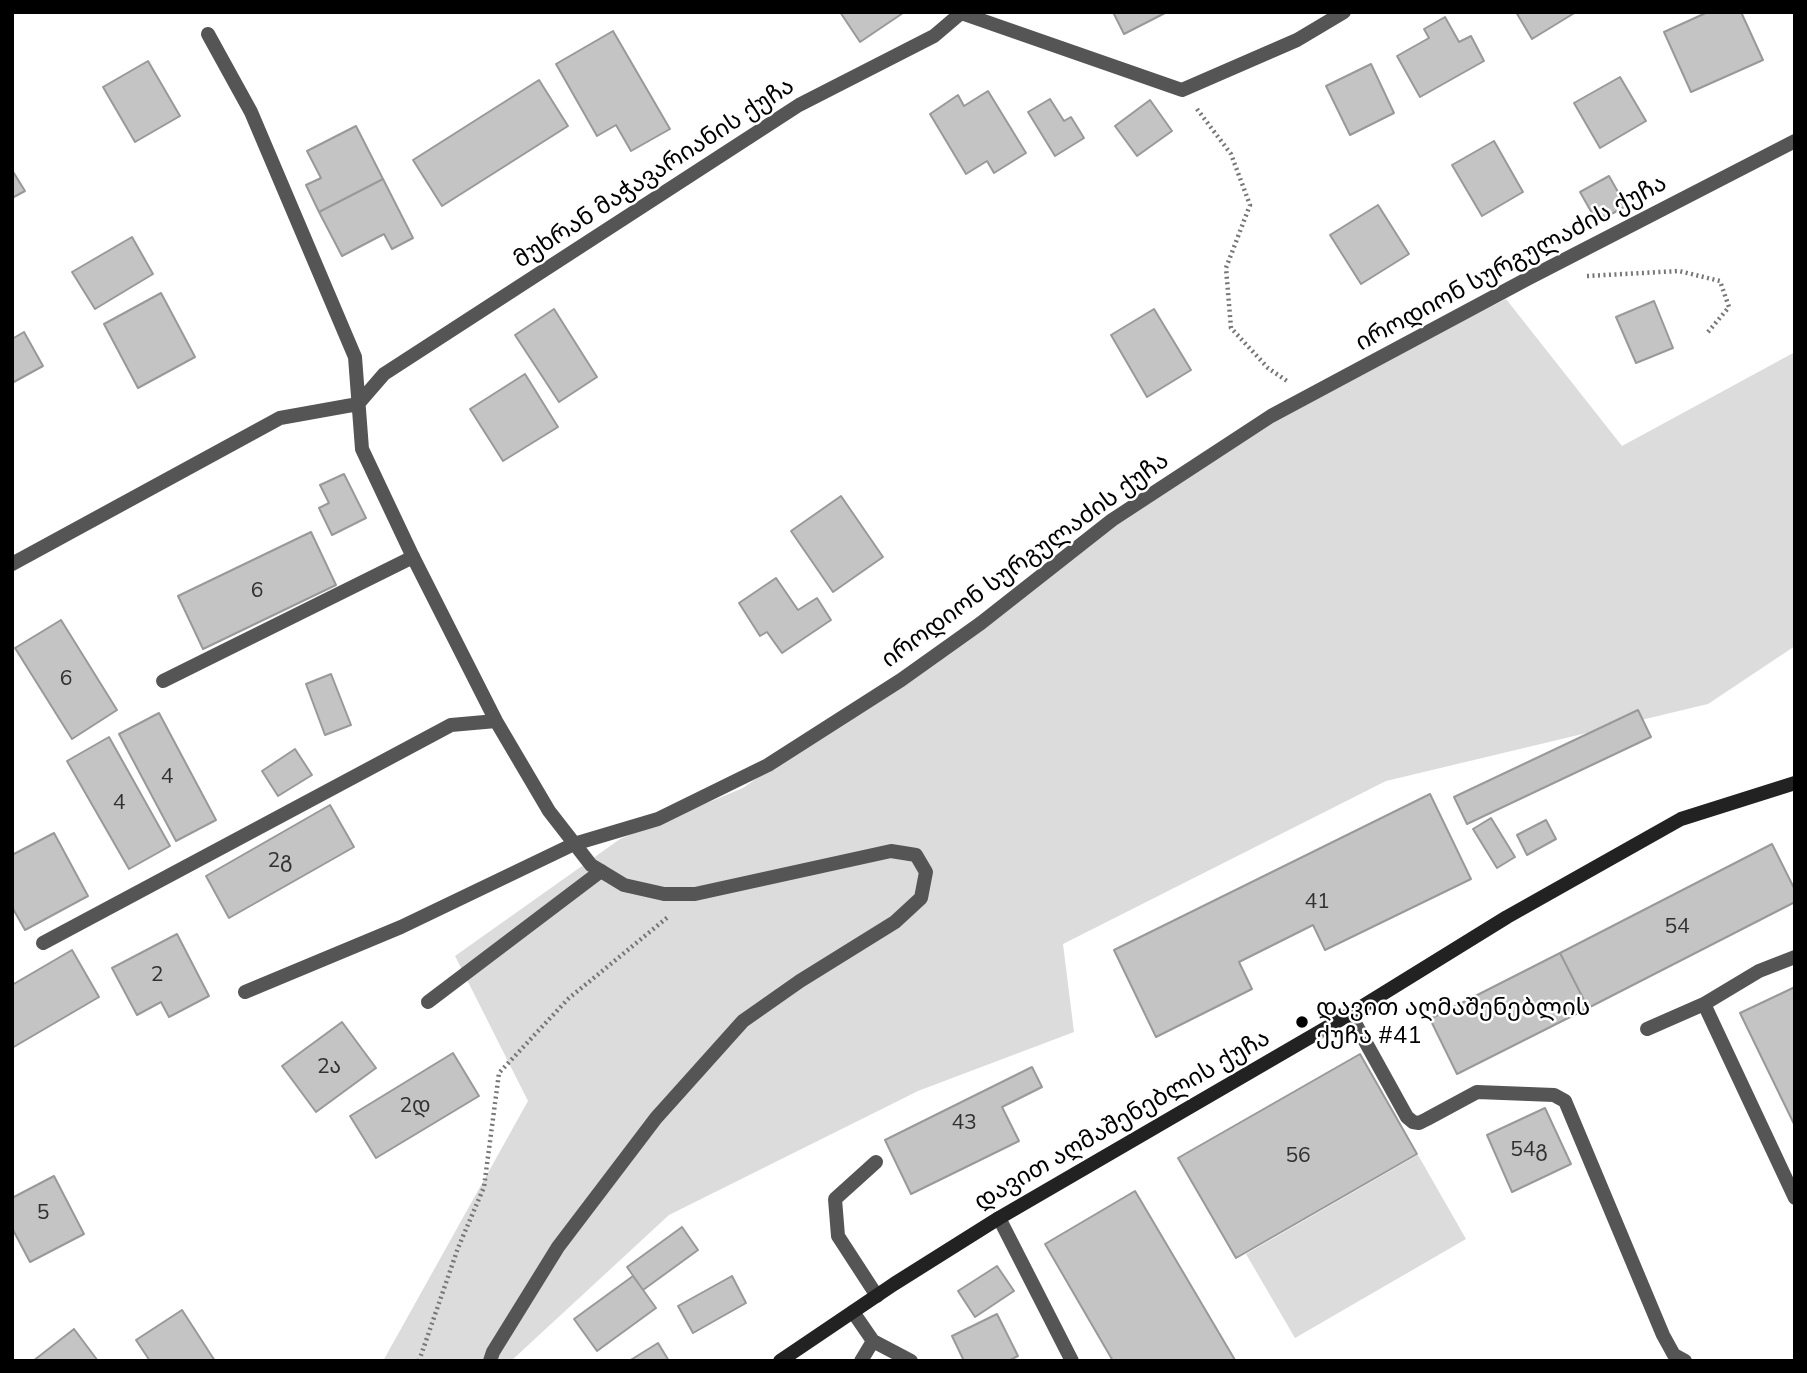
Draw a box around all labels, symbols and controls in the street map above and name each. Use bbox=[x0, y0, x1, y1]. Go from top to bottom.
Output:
street label: მუხრან მაჭავარიანის ქუჩა bbox=[508, 71, 800, 275]
street label: იროდიონ სურგულაძის ქუჩა bbox=[1351, 169, 1671, 357]
street label: იროდიონ სურგულაძის ქუჩა bbox=[876, 446, 1174, 674]
house number: 6 bbox=[251, 578, 263, 604]
house number: 6 bbox=[60, 666, 72, 692]
house number: 4 bbox=[161, 764, 173, 790]
house number: 4 bbox=[113, 790, 125, 816]
house number: 2გ bbox=[267, 848, 293, 874]
house number: 41 bbox=[1304, 889, 1330, 915]
house number: 54 bbox=[1664, 914, 1690, 940]
house number: 2 bbox=[151, 962, 163, 988]
place label: დავით აღმაშენებლის ქუჩა #41 bbox=[1316, 994, 1590, 1050]
marker: დავით აღმაშენებლის ქუჩა #41 bbox=[1294, 1014, 1310, 1030]
street label: დავით აღმაშენებლის ქუჩა bbox=[969, 1023, 1275, 1217]
house number: 2ა bbox=[317, 1054, 341, 1080]
house number: 2დ bbox=[399, 1093, 431, 1119]
house number: 43 bbox=[951, 1110, 977, 1136]
house number: 54გ bbox=[1510, 1137, 1548, 1163]
house number: 56 bbox=[1285, 1143, 1311, 1169]
house number: 5 bbox=[37, 1200, 49, 1226]

